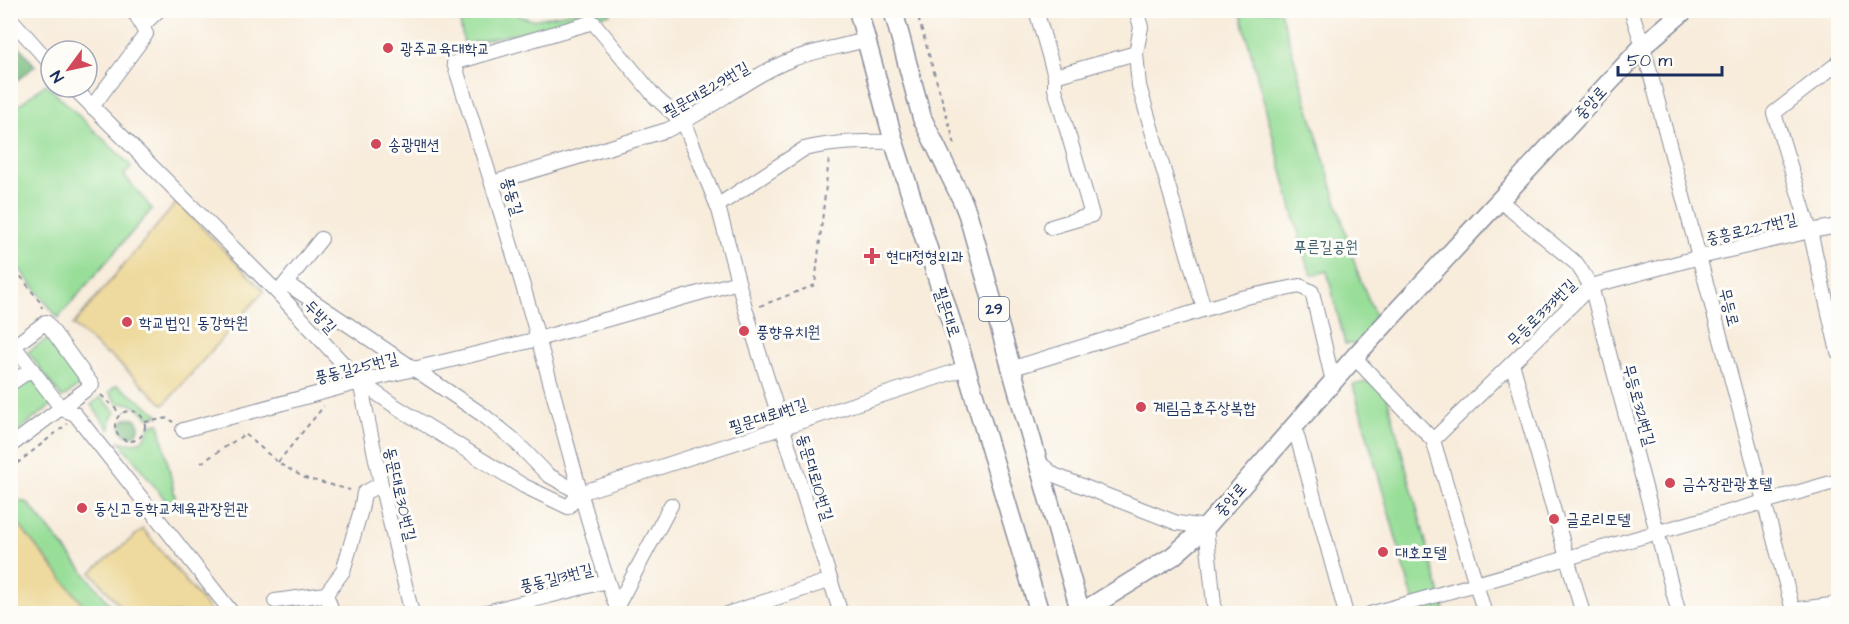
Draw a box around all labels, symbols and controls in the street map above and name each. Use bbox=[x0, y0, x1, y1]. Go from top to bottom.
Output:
place label: 광주교육대학교 bbox=[400, 38, 490, 60]
north arrow bbox=[39, 39, 99, 99]
scale bar bbox=[1618, 39, 1722, 77]
marker: 광주교육대학교 bbox=[381, 41, 395, 55]
text: 50 m bbox=[1627, 48, 1672, 73]
street label: 필문대로29번길 bbox=[660, 56, 753, 123]
text: N bbox=[45, 66, 69, 87]
street label: 중앙로 bbox=[1570, 81, 1612, 124]
place label: 송광맨션 bbox=[388, 134, 440, 156]
marker: 송광맨션 bbox=[369, 137, 383, 151]
street label: 풍동길 bbox=[496, 175, 528, 218]
street label: 중흥로227번길 bbox=[1704, 208, 1799, 250]
park label: 푸른길공원 bbox=[1294, 236, 1358, 258]
place label: 현대정형외과 bbox=[886, 246, 963, 268]
marker: 현대정형외과 bbox=[863, 247, 881, 265]
street label: 무등로333번길 bbox=[1502, 274, 1581, 351]
street label: 필문대로 bbox=[929, 284, 965, 340]
street label: 무등로 bbox=[1714, 286, 1744, 329]
street label: 두방길 bbox=[299, 295, 342, 338]
road number: 29 bbox=[979, 297, 1009, 321]
place label: 학교법인 동강학원 bbox=[139, 312, 248, 334]
marker: 학교법인 동강학원 bbox=[120, 315, 134, 329]
place label: 풍향유치원 bbox=[756, 321, 820, 343]
marker: 풍향유치원 bbox=[737, 324, 751, 338]
street label: 풍동길25번길 bbox=[312, 347, 400, 389]
street label: 무등로321번길 bbox=[1618, 362, 1661, 449]
street label: 필문대로11번길 bbox=[726, 393, 811, 439]
place label: 계림금호주상복합 bbox=[1153, 397, 1256, 419]
marker: 계림금호주상복합 bbox=[1134, 400, 1148, 414]
street label: 동문대로10번길 bbox=[791, 431, 839, 523]
street label: 동문대로30번길 bbox=[379, 445, 422, 543]
place label: 금수장관광호텔 bbox=[1682, 473, 1772, 495]
marker: 금수장관광호텔 bbox=[1663, 476, 1677, 490]
street label: 중앙로 bbox=[1210, 478, 1252, 521]
place label: 동신고등학교체육관장원관 bbox=[94, 498, 249, 520]
marker: 동신고등학교체육관장원관 bbox=[75, 501, 89, 515]
place label: 글로리모텔 bbox=[1566, 509, 1631, 531]
marker: 글로리모텔 bbox=[1547, 512, 1561, 526]
place label: 대호모텔 bbox=[1395, 542, 1447, 564]
marker: 대호모텔 bbox=[1376, 545, 1390, 559]
street label: 풍동길13번길 bbox=[517, 558, 595, 598]

